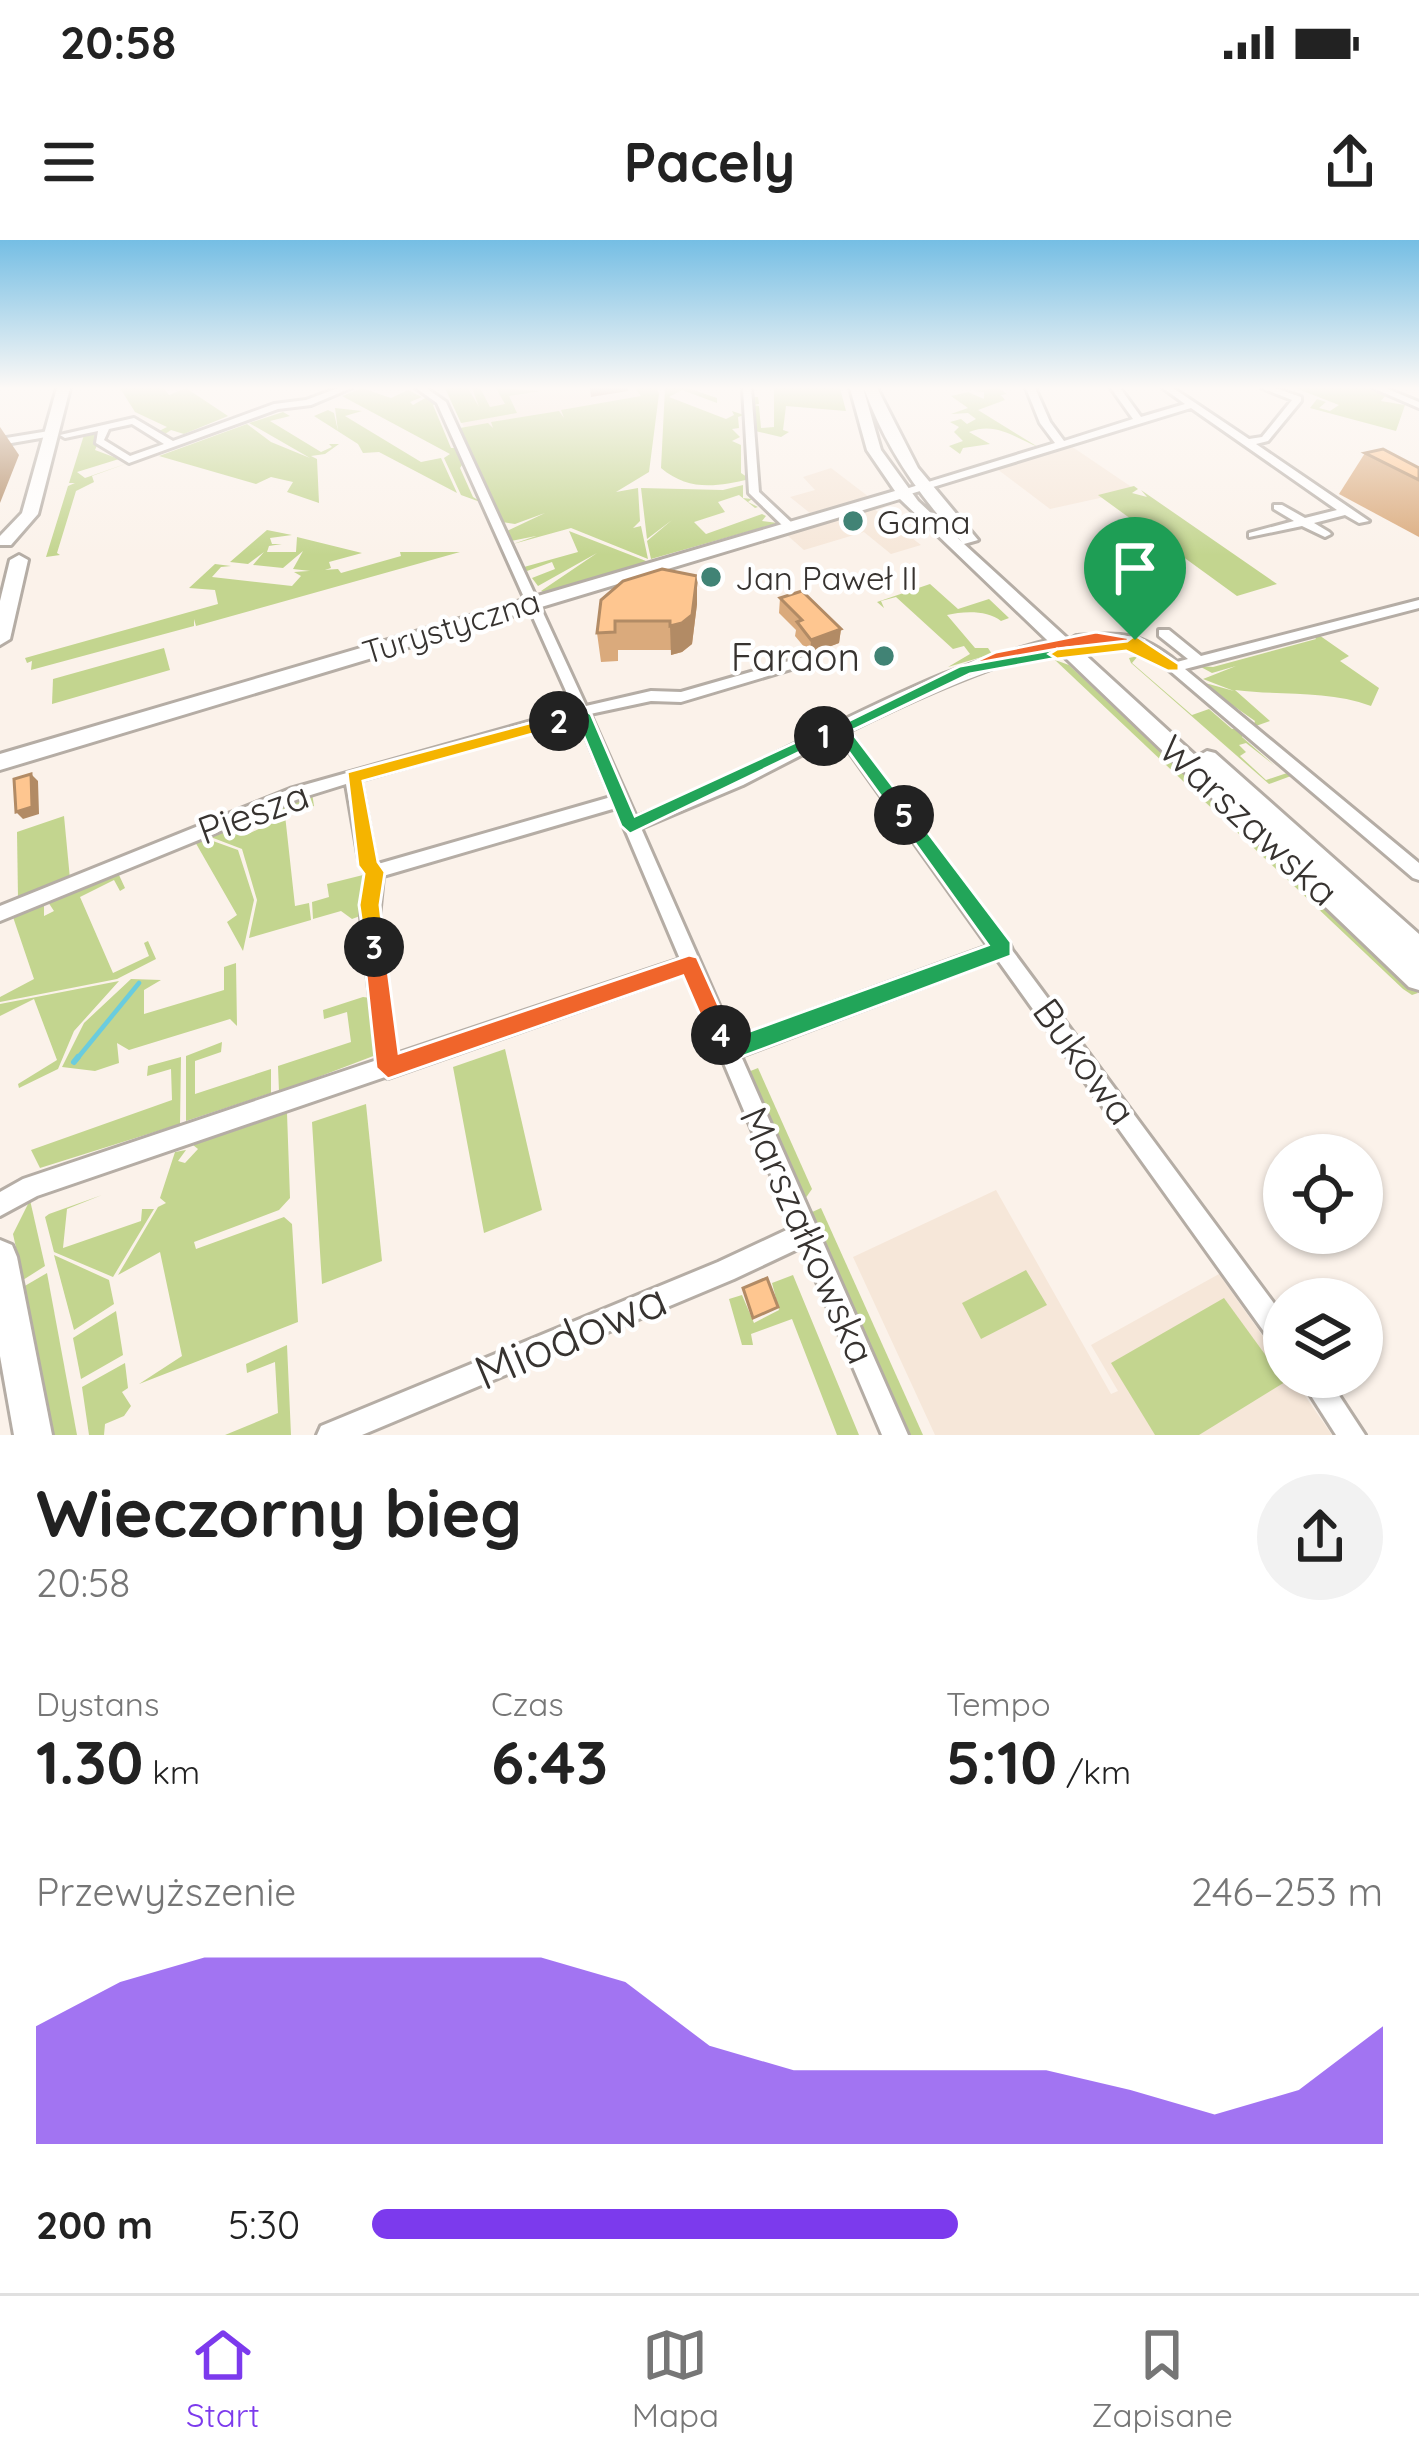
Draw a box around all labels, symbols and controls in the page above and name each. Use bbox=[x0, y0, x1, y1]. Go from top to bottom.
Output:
text: 20:58 bbox=[60, 14, 176, 70]
text: Pacely bbox=[624, 128, 795, 196]
icon: menu bbox=[36, 129, 102, 195]
icon: share bbox=[1317, 129, 1383, 195]
place label: Gama bbox=[877, 501, 971, 542]
marker: Gama bbox=[840, 508, 866, 534]
pin bbox=[1084, 517, 1186, 640]
icon: arrive bbox=[1102, 535, 1168, 601]
place label: Jan Paweł II bbox=[735, 557, 918, 598]
marker: Jan Paweł II bbox=[698, 564, 724, 590]
street label: Turystyczna bbox=[357, 580, 545, 672]
place label: Faraon bbox=[731, 632, 860, 681]
marker: Faraon bbox=[871, 643, 897, 669]
pin: 2 bbox=[529, 691, 589, 751]
text: 2 bbox=[550, 700, 568, 741]
pin: 1 bbox=[794, 706, 854, 766]
text: 1 bbox=[818, 715, 830, 756]
street label: Warszawska bbox=[1149, 724, 1349, 916]
street label: Piesza bbox=[191, 769, 315, 855]
pin: 5 bbox=[874, 785, 934, 845]
text: 5 bbox=[894, 794, 914, 835]
pin: 3 bbox=[344, 917, 404, 977]
text: 3 bbox=[365, 926, 383, 967]
street label: Bukowa bbox=[1023, 988, 1147, 1134]
pin: 4 bbox=[691, 1005, 751, 1065]
text: 4 bbox=[711, 1014, 731, 1055]
street label: Marszałkowska bbox=[730, 1099, 886, 1371]
map controls bbox=[1263, 1134, 1383, 1398]
button: locate bbox=[1263, 1134, 1383, 1254]
street label: Miodowa bbox=[465, 1268, 675, 1402]
button: layers bbox=[1263, 1278, 1383, 1398]
text: Wieczorny bieg bbox=[36, 1471, 522, 1554]
button: share bbox=[1257, 1474, 1383, 1600]
text: 20:58 bbox=[36, 1558, 130, 1607]
text: Dystans bbox=[36, 1683, 159, 1724]
text: Czas bbox=[491, 1683, 564, 1724]
text: Tempo bbox=[946, 1683, 1051, 1724]
text: 1.30 bbox=[36, 1724, 143, 1799]
text: 6:43 bbox=[491, 1724, 608, 1799]
text: 5:10 bbox=[946, 1724, 1057, 1799]
text: km bbox=[143, 1751, 200, 1792]
text: /km bbox=[1057, 1751, 1131, 1792]
text: Przewyższenie bbox=[36, 1867, 296, 1916]
text: 246–253 m bbox=[1191, 1867, 1383, 1916]
text: 200 m bbox=[36, 2200, 153, 2249]
text: 5:30 bbox=[228, 2200, 300, 2249]
tab: Start bbox=[186, 2322, 260, 2435]
tab: Mapa bbox=[632, 2322, 719, 2435]
tab: Zapisane bbox=[1091, 2322, 1233, 2435]

